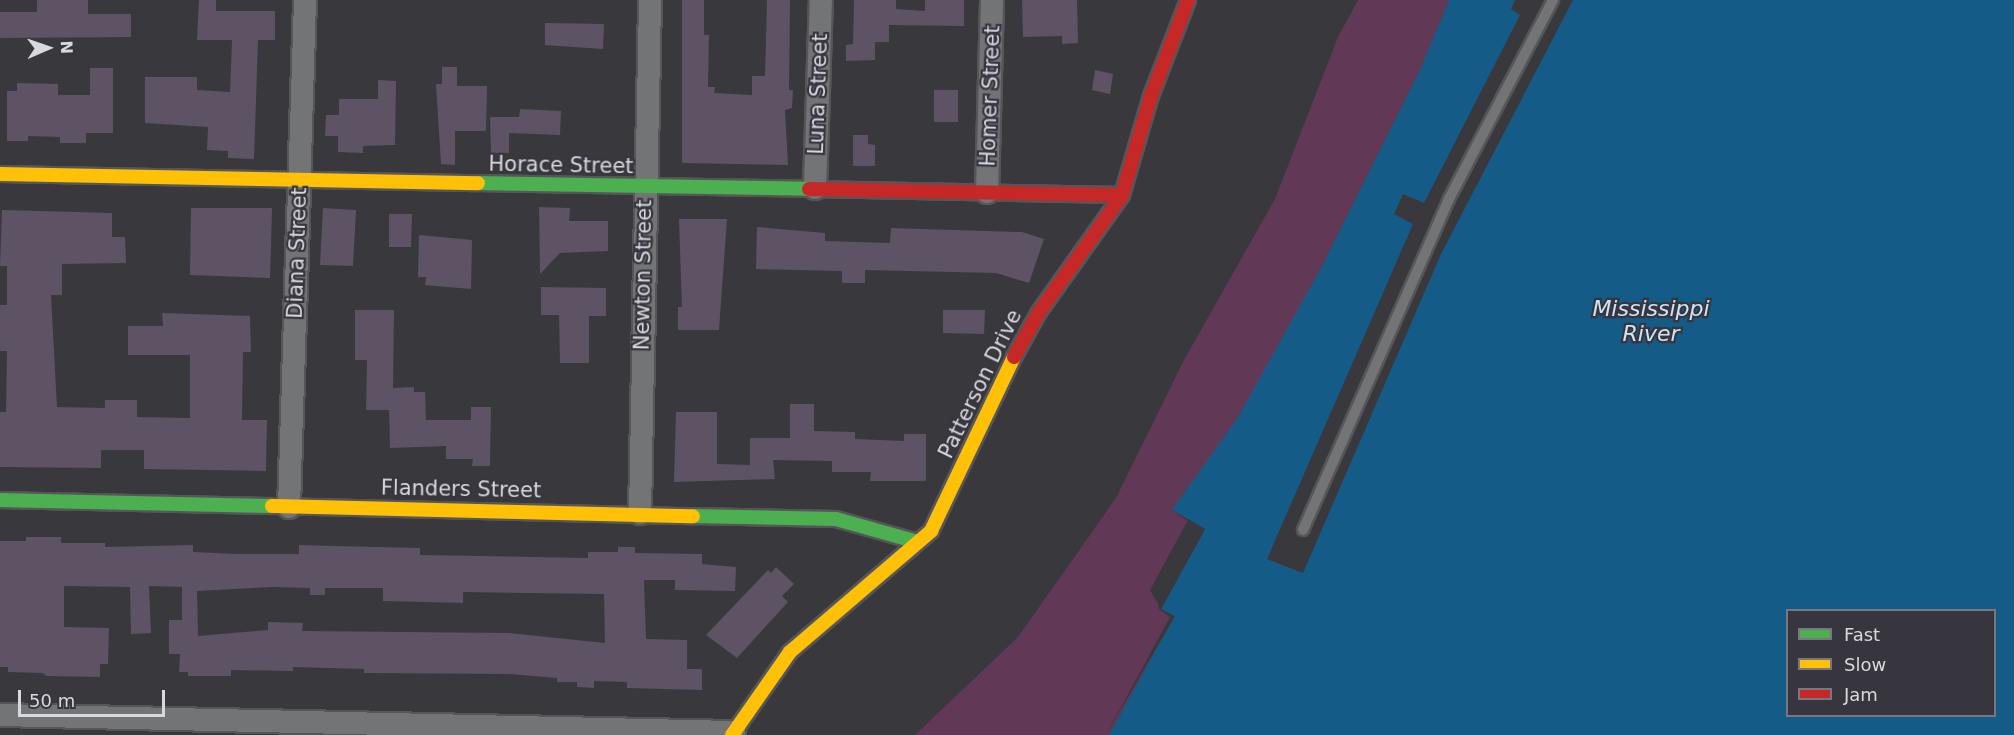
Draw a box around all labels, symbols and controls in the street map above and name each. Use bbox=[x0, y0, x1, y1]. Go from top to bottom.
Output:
north arrow bbox=[18, 18, 78, 78]
street label: Homer Street bbox=[975, 25, 1005, 167]
street label: Luna Street bbox=[803, 33, 833, 155]
text: N bbox=[57, 40, 76, 54]
street label: Horace Street bbox=[488, 151, 634, 179]
street label: Diana Street bbox=[282, 187, 312, 319]
street label: Newton Street bbox=[629, 199, 657, 351]
water label: Mississippi River bbox=[1592, 295, 1710, 346]
street label: Patterson Drive bbox=[933, 306, 1027, 462]
street label: Flanders Street bbox=[381, 475, 541, 503]
legend bbox=[1786, 609, 1996, 717]
text: Fast bbox=[1844, 624, 1880, 645]
text: Slow bbox=[1844, 654, 1886, 675]
scale bar bbox=[21, 678, 168, 716]
text: Jam bbox=[1844, 684, 1878, 705]
text: 50 m bbox=[29, 690, 75, 711]

